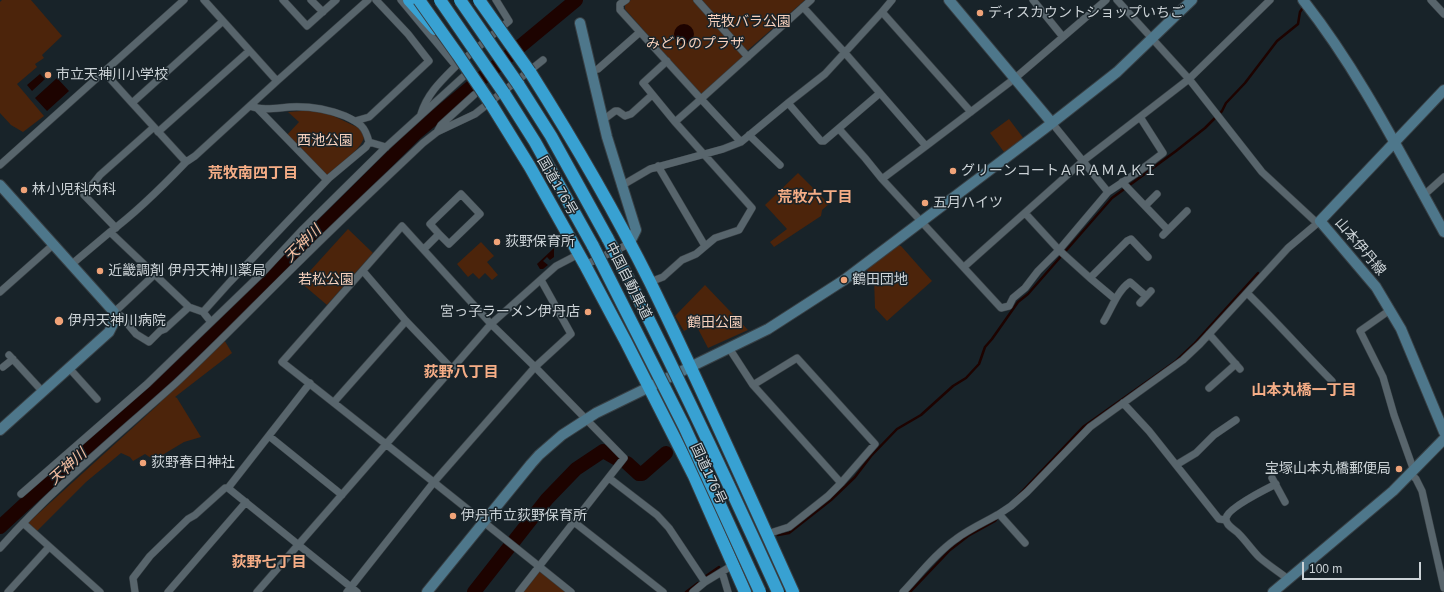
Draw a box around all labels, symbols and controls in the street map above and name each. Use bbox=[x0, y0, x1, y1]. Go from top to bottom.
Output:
place label: ディスカウントショップいちご bbox=[988, 5, 1184, 21]
marker: ディスカウントショップいちご bbox=[975, 8, 985, 18]
park label: 荒牧バラ公園 bbox=[707, 14, 791, 30]
park label: みどりのプラザ bbox=[646, 36, 744, 52]
place label: 市立天神川小学校 bbox=[56, 67, 168, 83]
marker: 市立天神川小学校 bbox=[43, 70, 53, 80]
park label: 西池公園 bbox=[297, 133, 353, 149]
street label: 国道176号 bbox=[533, 153, 581, 219]
place label: グリーンコートＡＲＡＭＡＫＩ bbox=[961, 163, 1157, 179]
district label: 荒牧南四丁目 bbox=[208, 165, 298, 183]
marker: グリーンコートＡＲＡＭＡＫＩ bbox=[948, 166, 958, 176]
place label: 林小児科内科 bbox=[32, 182, 116, 198]
marker: 林小児科内科 bbox=[19, 185, 29, 195]
district label: 荒牧六丁目 bbox=[778, 189, 852, 207]
place label: 五月ハイツ bbox=[933, 195, 1003, 211]
marker: 五月ハイツ bbox=[920, 198, 930, 208]
street label: 山本伊丹線 bbox=[1331, 215, 1389, 279]
water label: 天神川 bbox=[281, 222, 325, 266]
place label: 荻野保育所 bbox=[505, 234, 575, 250]
marker: 荻野保育所 bbox=[492, 237, 502, 247]
street label: 中国自動車道 bbox=[601, 240, 655, 322]
place label: 近畿調剤 伊丹天神川薬局 bbox=[108, 263, 266, 279]
marker: 近畿調剤 伊丹天神川薬局 bbox=[95, 266, 105, 276]
park label: 若松公園 bbox=[298, 272, 354, 288]
place label: 鶴田団地 bbox=[852, 272, 908, 288]
marker: 鶴田団地 bbox=[839, 275, 849, 285]
place label: 宮っ子ラーメン伊丹店 bbox=[440, 304, 580, 320]
marker: 宮っ子ラーメン伊丹店 bbox=[583, 307, 593, 317]
place label: 伊丹天神川病院 bbox=[68, 313, 166, 329]
marker: 伊丹天神川病院 bbox=[53, 315, 65, 327]
park label: 鶴田公園 bbox=[687, 315, 743, 331]
district label: 荻野八丁目 bbox=[424, 364, 498, 382]
district label: 山本丸橋一丁目 bbox=[1252, 382, 1356, 400]
street label: 国道176号 bbox=[687, 441, 729, 507]
water label: 天神川 bbox=[45, 445, 91, 489]
place label: 荻野春日神社 bbox=[151, 455, 235, 471]
marker: 荻野春日神社 bbox=[138, 458, 148, 468]
place label: 宝塚山本丸橋郵便局 bbox=[1265, 461, 1391, 477]
marker: 宝塚山本丸橋郵便局 bbox=[1394, 464, 1404, 474]
place label: 伊丹市立荻野保育所 bbox=[461, 508, 587, 524]
marker: 伊丹市立荻野保育所 bbox=[448, 511, 458, 521]
district label: 荻野七丁目 bbox=[232, 554, 306, 572]
scale bar bbox=[1304, 554, 1423, 580]
text: 100 m bbox=[1309, 562, 1342, 576]

